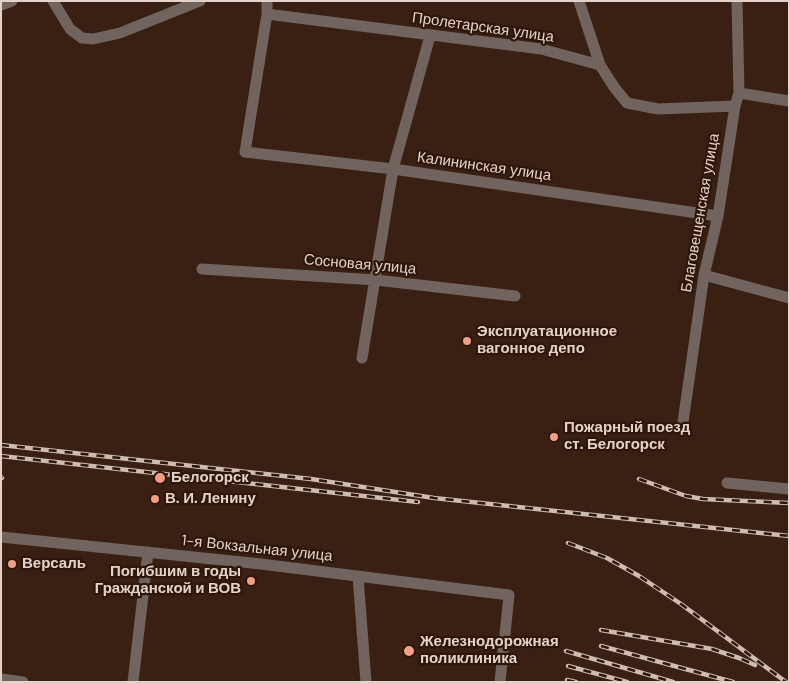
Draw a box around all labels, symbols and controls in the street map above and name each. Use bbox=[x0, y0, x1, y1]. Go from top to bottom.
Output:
street label: Пролетарская улица bbox=[411, 9, 555, 47]
street label: Благовещенская улица bbox=[678, 132, 724, 294]
street label: Калининская улица bbox=[416, 149, 552, 185]
street label: Сосновая улица bbox=[303, 251, 417, 279]
place label: Эксплуатационное вагонное депо bbox=[477, 323, 617, 358]
marker: Эксплуатационное вагонное депо bbox=[461, 335, 473, 347]
place label: Пожарный поезд ст. Белогорск bbox=[564, 419, 690, 454]
marker: Пожарный поезд ст. Белогорск bbox=[548, 431, 560, 443]
place label: Белогорск bbox=[171, 469, 249, 487]
marker: Белогорск bbox=[153, 471, 167, 485]
place label: В. И. Ленину bbox=[165, 490, 256, 508]
marker: В. И. Ленину bbox=[149, 493, 161, 505]
street label: 1-я Вокзальная улица bbox=[181, 532, 333, 566]
place label: Версаль bbox=[22, 555, 86, 573]
marker: Версаль bbox=[6, 558, 18, 570]
place label: Погибшим в годы Гражданской и ВОВ bbox=[95, 563, 241, 598]
marker: Погибшим в годы Гражданской и ВОВ bbox=[245, 575, 257, 587]
place label: Железнодорожная поликлиника bbox=[420, 633, 559, 668]
marker: Железнодорожная поликлиника bbox=[402, 644, 416, 658]

